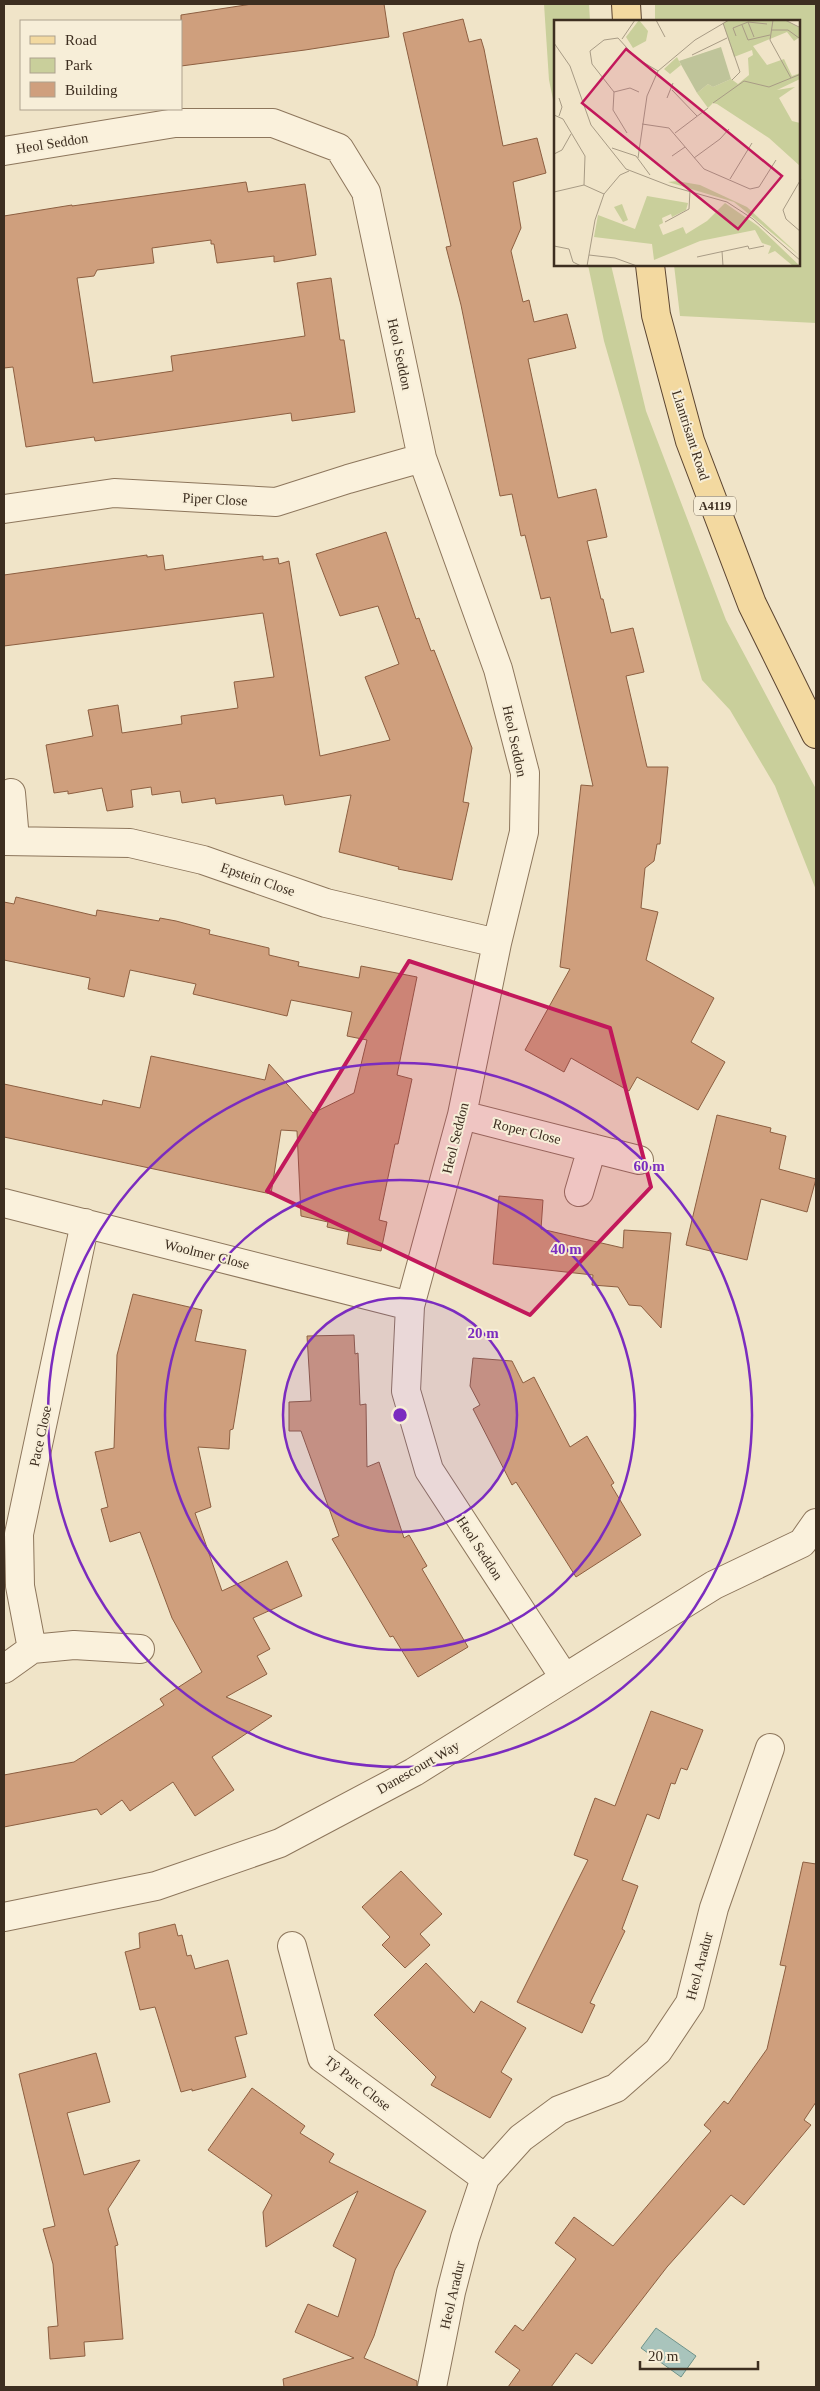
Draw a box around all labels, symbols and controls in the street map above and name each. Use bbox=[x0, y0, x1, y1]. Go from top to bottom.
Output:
legend bbox=[20, 20, 182, 110]
inset map bbox=[554, 20, 800, 266]
text: Road bbox=[65, 32, 97, 48]
text: Park bbox=[65, 57, 93, 73]
text: Building bbox=[65, 82, 118, 98]
street label: Heol Seddon bbox=[15, 130, 89, 157]
street label: Heol Seddon bbox=[385, 317, 414, 391]
street label: Llantrisant Road bbox=[669, 388, 712, 482]
street label: Piper Close bbox=[182, 490, 248, 509]
road number: A4119 bbox=[694, 496, 736, 516]
street label: Heol Seddon bbox=[500, 704, 529, 778]
street label: Epstein Close bbox=[219, 860, 297, 899]
street label: Heol Seddon bbox=[439, 1101, 472, 1175]
street label: Roper Close bbox=[491, 1116, 562, 1147]
text: 60 m bbox=[633, 1158, 665, 1174]
street label: Woolmer Close bbox=[163, 1237, 251, 1272]
text: 40 m bbox=[550, 1241, 582, 1257]
text: 20 m bbox=[467, 1325, 499, 1341]
street label: Pace Close bbox=[27, 1404, 54, 1468]
centre of rings bbox=[391, 1406, 409, 1424]
street label: Heol Seddon bbox=[453, 1514, 506, 1583]
street label: Danescourt Way bbox=[375, 1738, 462, 1797]
street label: Heol Aradur bbox=[683, 1930, 716, 2002]
street label: Tŷ Parc Close bbox=[322, 2053, 394, 2114]
street label: Heol Aradur bbox=[437, 2259, 468, 2331]
scale bar bbox=[640, 2338, 758, 2370]
text: 20 m bbox=[648, 2348, 679, 2364]

